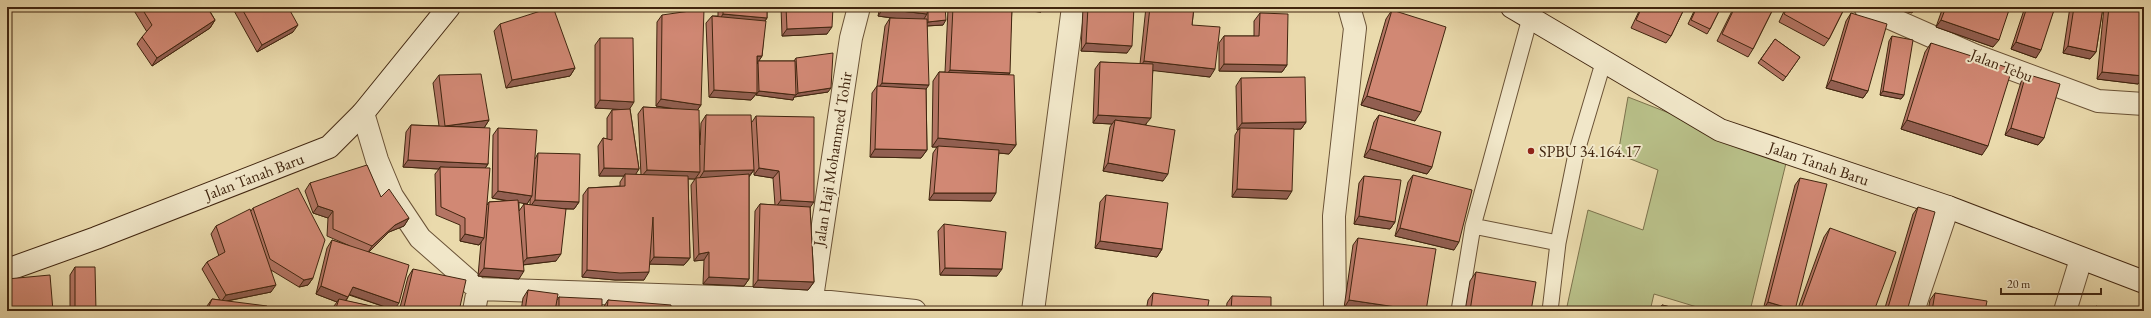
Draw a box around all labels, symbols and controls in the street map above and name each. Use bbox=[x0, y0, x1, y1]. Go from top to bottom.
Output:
street label: Jalan Tebu bbox=[1966, 43, 2037, 87]
street label: Jalan Haji Mohammed Tohir bbox=[808, 70, 857, 250]
street label: Jalan Tanah Baru bbox=[1764, 136, 1872, 191]
place label: SPBU 34.164.17 bbox=[1539, 141, 1641, 162]
marker: SPBU 34.164.17 bbox=[1526, 146, 1536, 156]
street label: Jalan Tanah Baru bbox=[200, 148, 307, 206]
scale bar bbox=[2001, 270, 2101, 296]
text: 20 m bbox=[2007, 276, 2031, 292]

